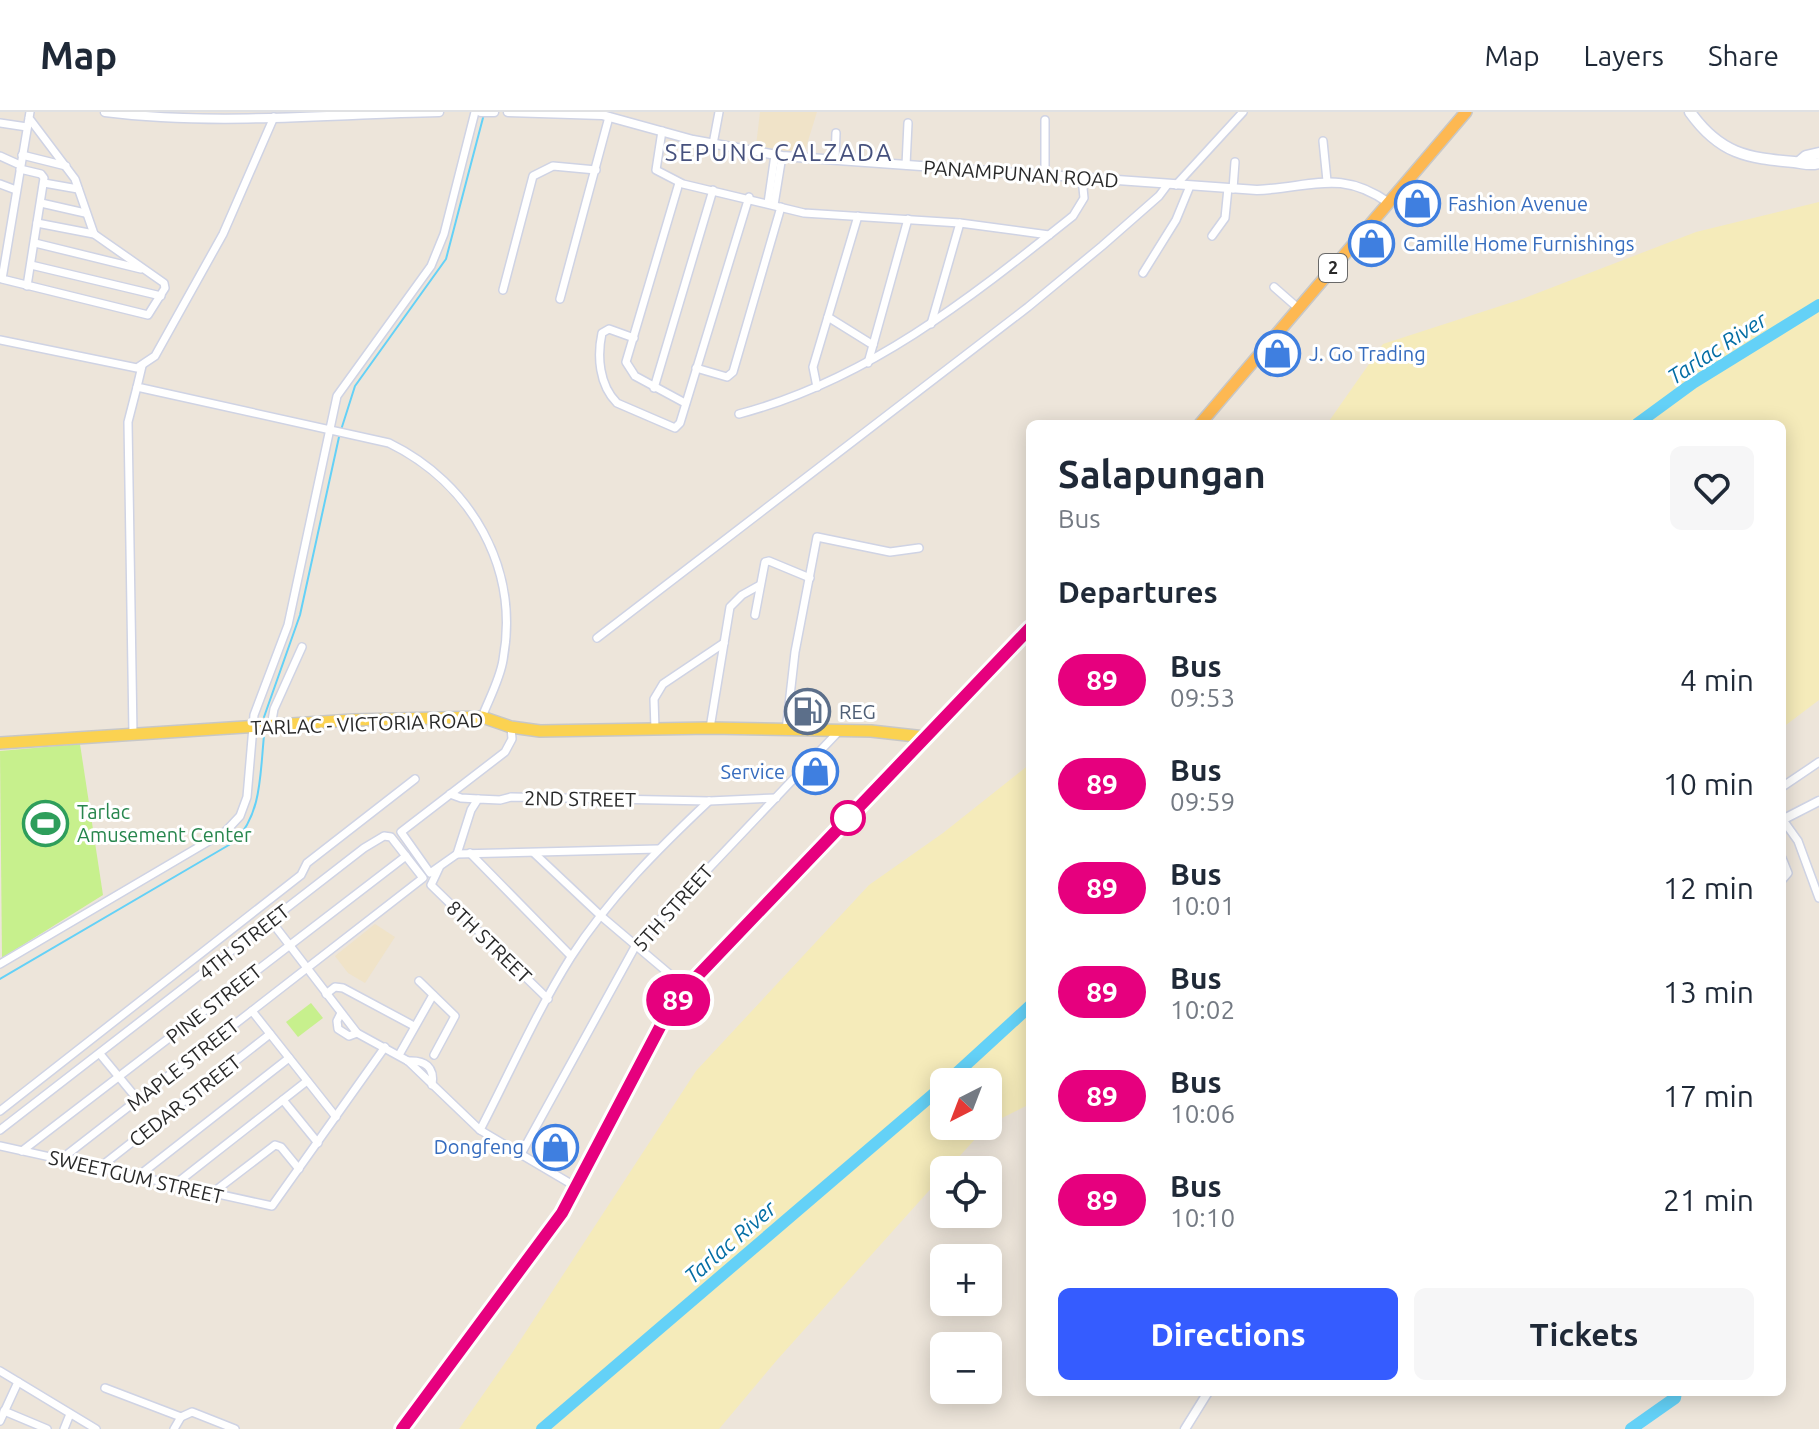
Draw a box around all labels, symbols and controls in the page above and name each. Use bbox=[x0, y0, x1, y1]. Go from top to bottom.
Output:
text: Map bbox=[40, 34, 117, 76]
text: Map bbox=[1484, 40, 1540, 71]
text: Layers bbox=[1584, 40, 1664, 71]
text: Share bbox=[1708, 40, 1779, 71]
district label: SEPUNG CALZADA bbox=[665, 139, 893, 166]
street label: PANAMPUNAN ROAD bbox=[923, 155, 1119, 192]
shop icon: Fashion Avenue bbox=[1393, 180, 1441, 228]
place label: Fashion Avenue bbox=[1448, 192, 1588, 215]
shop icon: Camille Home Furnishings bbox=[1348, 220, 1396, 268]
place label: Camille Home Furnishings bbox=[1403, 232, 1634, 255]
road number: 2 bbox=[1319, 254, 1347, 282]
water label: Tarlac River bbox=[1663, 306, 1771, 389]
shop icon: J. Go Trading bbox=[1254, 330, 1302, 378]
place label: J. Go Trading bbox=[1309, 342, 1426, 365]
button: heart bbox=[1670, 446, 1754, 530]
text: Salapungan bbox=[1058, 453, 1266, 495]
text: Bus bbox=[1058, 504, 1101, 533]
text: Departures bbox=[1058, 575, 1218, 609]
text: Bus bbox=[1170, 649, 1222, 683]
text: 4 min bbox=[1680, 663, 1754, 697]
text: 89 bbox=[1086, 664, 1118, 695]
text: 09:53 bbox=[1170, 683, 1235, 712]
fuel station icon: REG bbox=[784, 688, 832, 736]
place label: REG bbox=[839, 700, 876, 723]
street label: TARLAC - VICTORIA ROAD bbox=[250, 708, 484, 739]
shop icon: Service bbox=[792, 748, 840, 796]
text: Bus bbox=[1170, 753, 1222, 787]
place label: Service bbox=[721, 760, 785, 783]
text: 10 min bbox=[1663, 767, 1754, 801]
text: 89 bbox=[1086, 768, 1118, 799]
street label: 2ND STREET bbox=[524, 786, 636, 811]
text: 09:59 bbox=[1170, 787, 1235, 816]
sports icon: Tarlac Amusement Center bbox=[22, 799, 70, 847]
place label: Tarlac Amusement Center bbox=[77, 800, 252, 846]
unlabelled marker bbox=[831, 801, 865, 835]
text: Bus bbox=[1170, 857, 1222, 891]
street label: 5TH STREET bbox=[628, 860, 717, 956]
text: 12 min bbox=[1663, 871, 1754, 905]
text: 89 bbox=[1086, 872, 1118, 903]
text: 10:01 bbox=[1170, 891, 1235, 920]
street label: 8TH STREET bbox=[442, 896, 536, 988]
street label: 4TH STREET bbox=[194, 899, 294, 984]
street label: PINE STREET bbox=[161, 959, 266, 1048]
text: Bus bbox=[1170, 961, 1222, 995]
line badge: 89 bbox=[642, 974, 714, 1026]
text: 13 min bbox=[1663, 975, 1754, 1009]
text: 89 bbox=[1086, 976, 1118, 1007]
text: 89 bbox=[662, 984, 694, 1015]
text: 10:02 bbox=[1170, 995, 1235, 1024]
street label: MAPLE STREET bbox=[122, 1014, 243, 1116]
street label: CEDAR STREET bbox=[124, 1050, 245, 1151]
text: Bus bbox=[1170, 1065, 1222, 1099]
north arrow bbox=[930, 1068, 1002, 1140]
map controls bbox=[930, 1068, 1002, 1404]
text: 17 min bbox=[1663, 1079, 1754, 1113]
text: 89 bbox=[1086, 1080, 1118, 1111]
text: 10:06 bbox=[1170, 1099, 1235, 1128]
shop icon: Dongfeng bbox=[531, 1123, 579, 1171]
place label: Dongfeng bbox=[434, 1135, 524, 1158]
street label: SWEETGUM STREET bbox=[46, 1145, 226, 1208]
button: locate bbox=[930, 1156, 1002, 1228]
text: Bus bbox=[1170, 1169, 1222, 1203]
text: 21 min bbox=[1663, 1183, 1754, 1217]
text: 89 bbox=[1086, 1184, 1118, 1215]
water label: Tarlac River bbox=[679, 1195, 781, 1288]
text: 10:10 bbox=[1170, 1203, 1235, 1232]
button: + bbox=[930, 1244, 1002, 1316]
button: Directions bbox=[1058, 1288, 1398, 1380]
button: Tickets bbox=[1414, 1288, 1754, 1380]
button: − bbox=[930, 1332, 1002, 1404]

